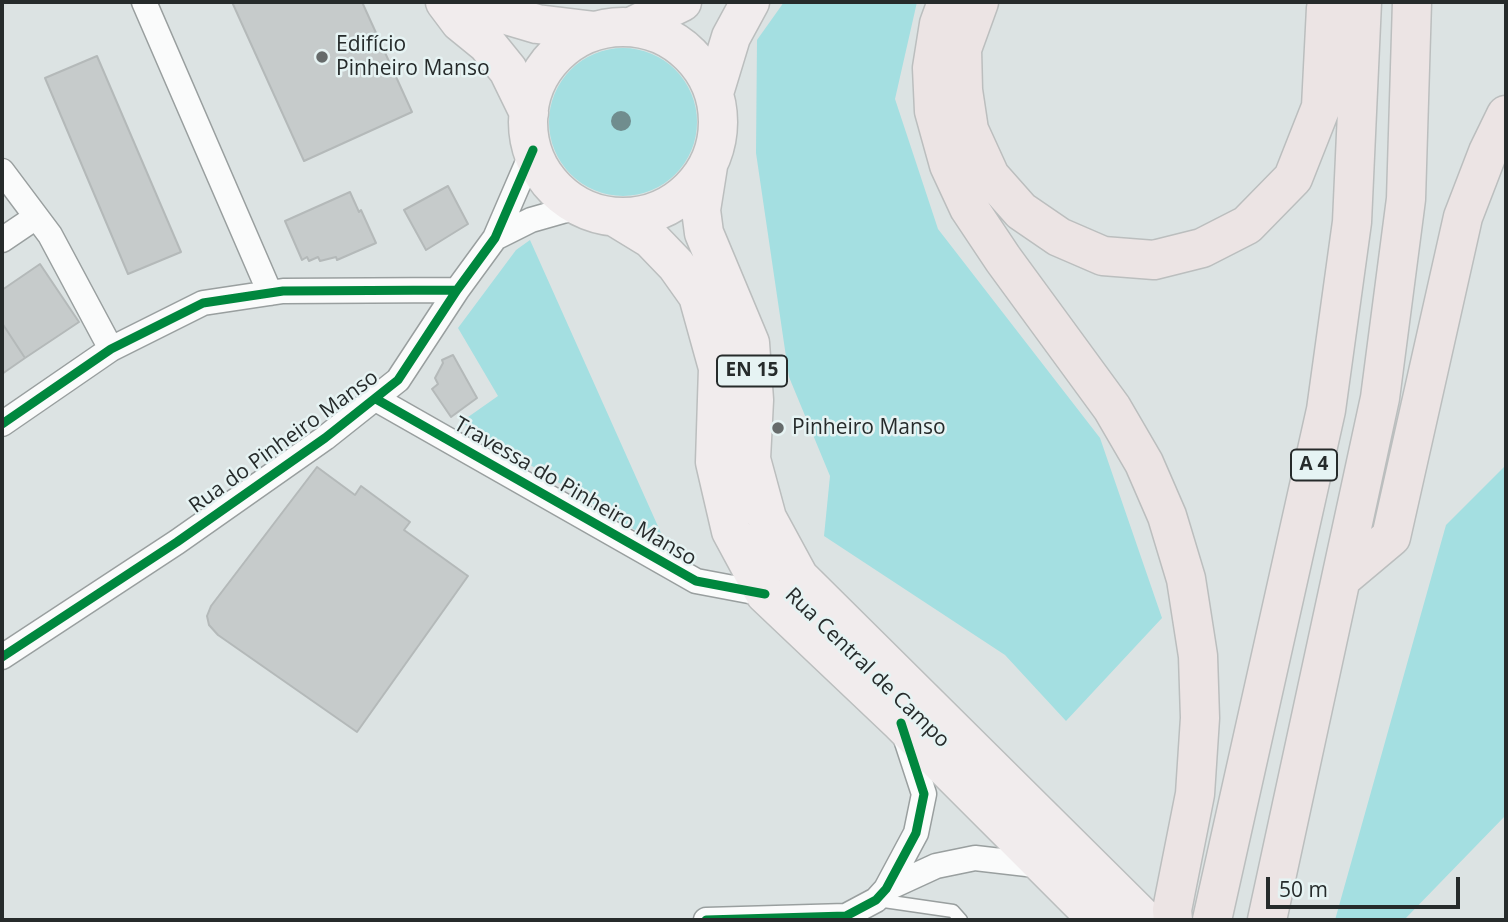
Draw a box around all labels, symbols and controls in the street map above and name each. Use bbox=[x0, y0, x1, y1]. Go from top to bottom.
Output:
place label: Edifício Pinheiro Manso bbox=[336, 32, 490, 82]
marker: Edifício Pinheiro Manso bbox=[314, 49, 330, 65]
road number: EN 15 bbox=[717, 356, 787, 386]
street label: Rua do Pinheiro Manso bbox=[185, 365, 383, 519]
street label: Travessa do Pinheiro Manso bbox=[449, 412, 701, 572]
place label: Pinheiro Manso bbox=[792, 415, 946, 441]
marker: Pinheiro Manso bbox=[770, 420, 786, 436]
road number: A 4 bbox=[1291, 450, 1337, 480]
street label: Rua Central de Campo bbox=[779, 583, 955, 753]
scale bar bbox=[1270, 862, 1464, 906]
text: 50 m bbox=[1279, 875, 1328, 903]

